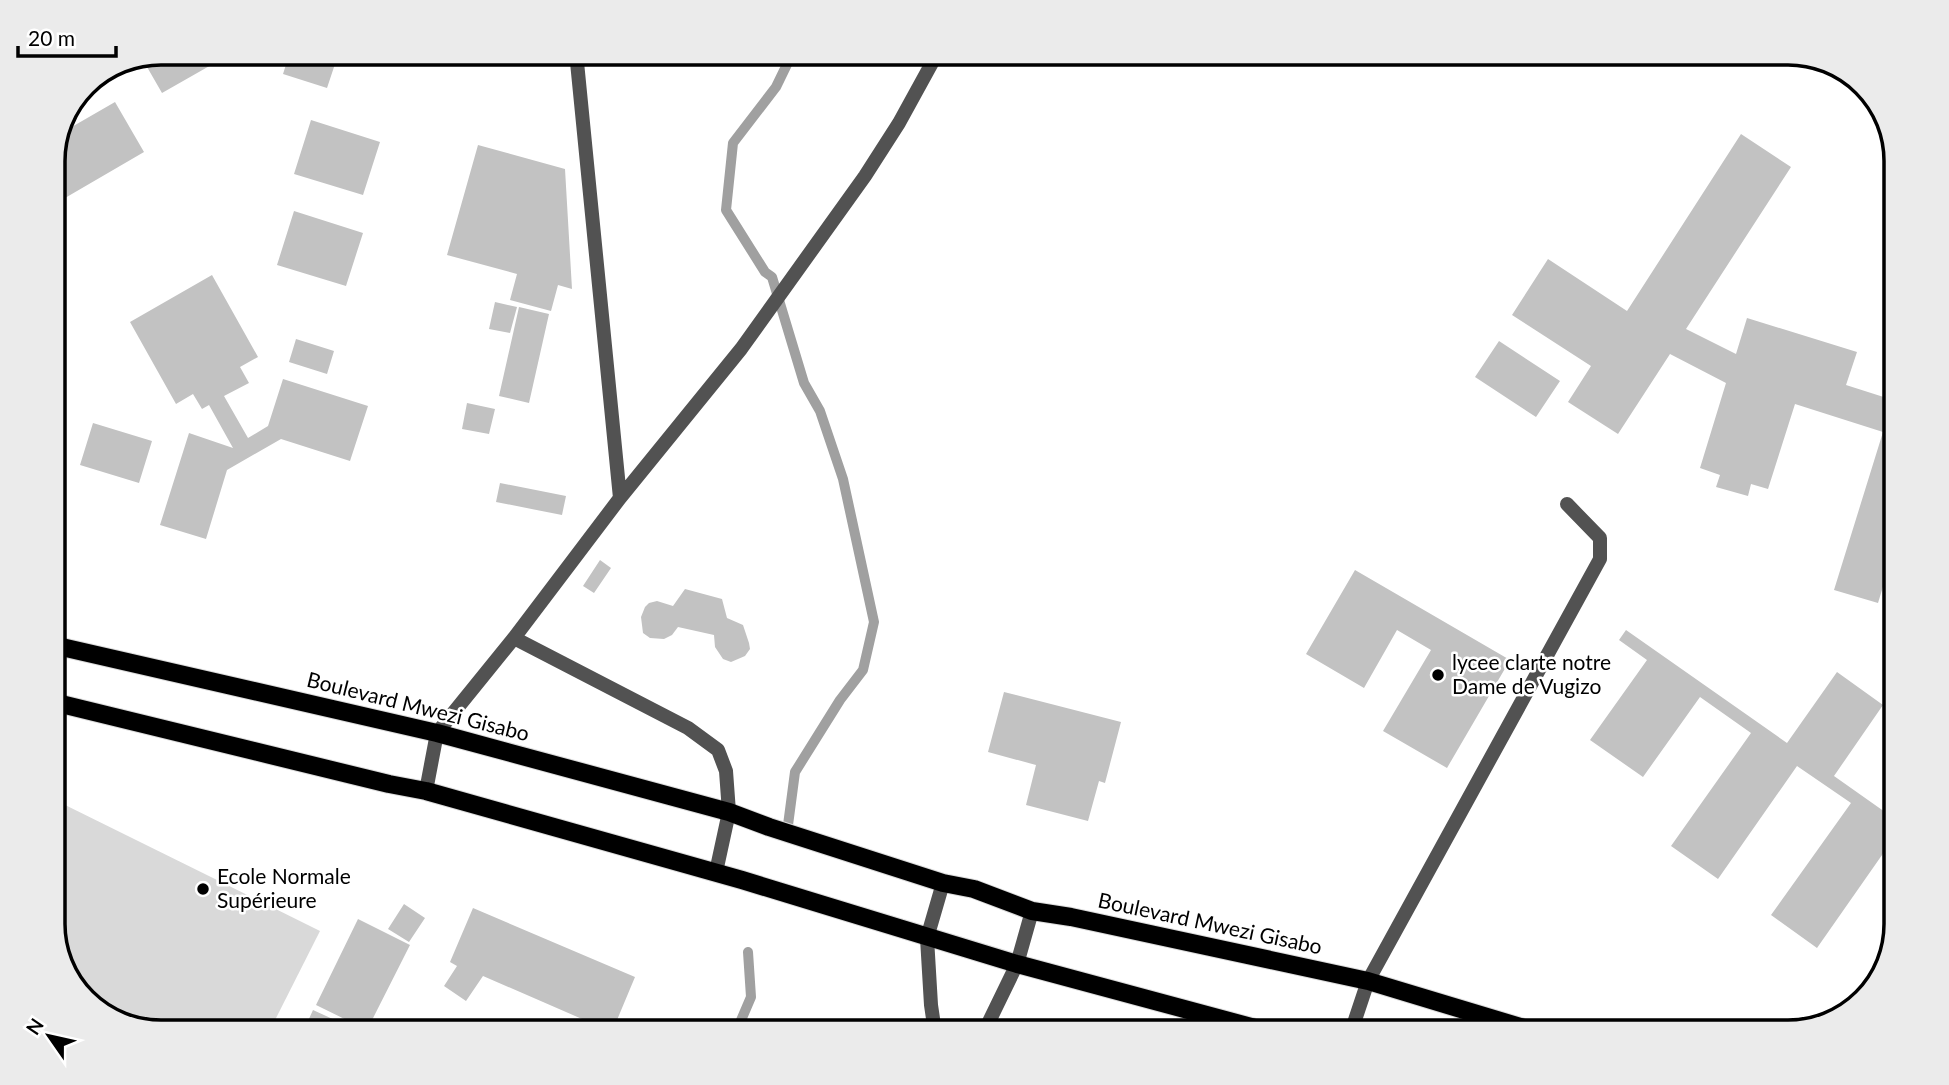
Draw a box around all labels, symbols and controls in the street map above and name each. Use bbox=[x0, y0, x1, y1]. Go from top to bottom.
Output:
scale bar bbox=[18, 14, 116, 58]
text: 20 m bbox=[28, 25, 75, 50]
place label: lycee clarte notre Dame de Vugizo bbox=[1452, 649, 1611, 698]
street label: Boulevard Mwezi Gisabo bbox=[305, 666, 532, 745]
marker: lycee clarte notre Dame de Vugizo bbox=[1430, 667, 1446, 683]
place label: Ecole Normale Supérieure bbox=[217, 863, 351, 912]
marker: Ecole Normale Supérieure bbox=[195, 881, 211, 897]
street label: Boulevard Mwezi Gisabo bbox=[1096, 887, 1325, 959]
north arrow bbox=[14, 1001, 84, 1071]
text: N bbox=[21, 1014, 48, 1039]

